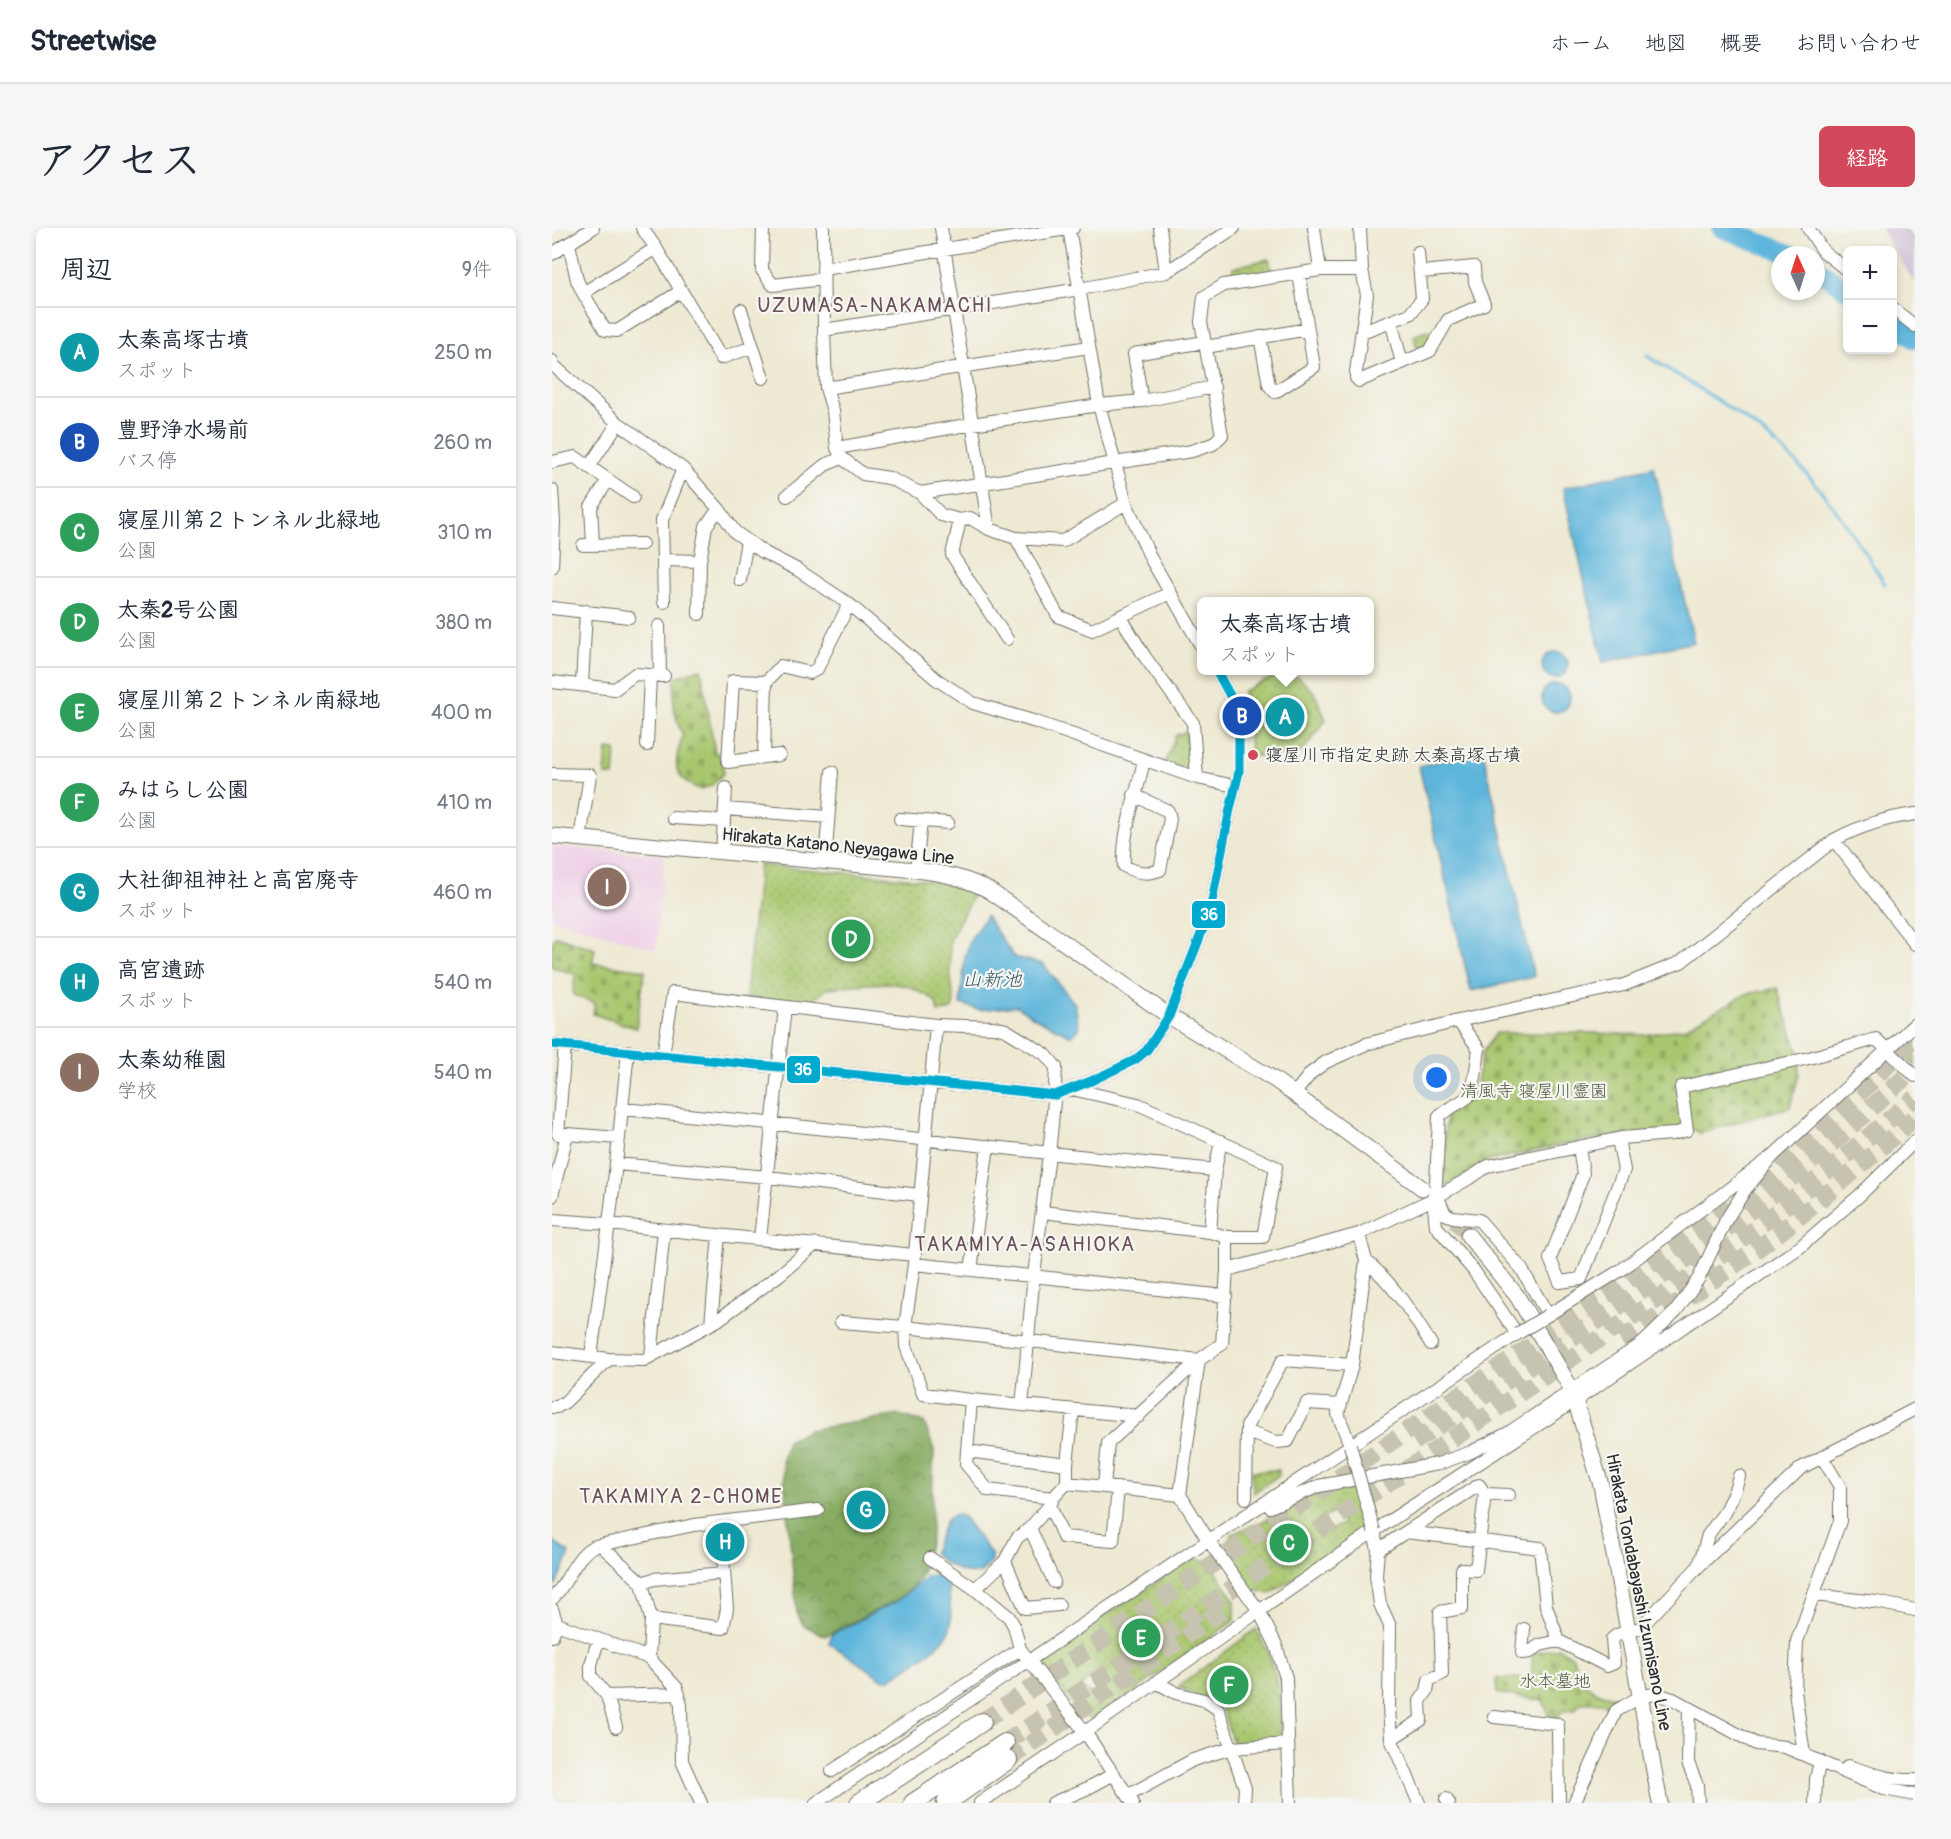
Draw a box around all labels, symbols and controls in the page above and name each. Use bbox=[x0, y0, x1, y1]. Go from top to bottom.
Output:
text: Streetwise bbox=[30, 24, 156, 59]
text: ホーム bbox=[1550, 30, 1612, 57]
text: 地図 bbox=[1645, 30, 1687, 57]
text: 概要 bbox=[1720, 30, 1762, 57]
text: お問い合わせ bbox=[1795, 30, 1921, 57]
button: 経路 bbox=[1819, 126, 1915, 187]
text: アクセス bbox=[36, 135, 201, 187]
north arrow bbox=[1771, 246, 1825, 300]
map controls bbox=[1843, 246, 1897, 354]
button: + bbox=[1843, 246, 1897, 300]
text: 周辺 bbox=[60, 254, 112, 286]
text: 9件 bbox=[462, 257, 492, 282]
district label: UZUMASA-NAKAMACHI bbox=[757, 293, 993, 318]
button: − bbox=[1843, 300, 1897, 354]
text: 太秦高塚古墳 bbox=[117, 326, 249, 354]
text: A bbox=[73, 340, 86, 365]
text: 250 m bbox=[434, 340, 492, 365]
text: スポット bbox=[117, 358, 197, 383]
text: 豊野浄水場前 bbox=[117, 416, 249, 444]
text: B bbox=[74, 430, 85, 455]
text: 260 m bbox=[433, 430, 492, 455]
text: バス停 bbox=[117, 448, 177, 473]
text: 寝屋川第２トンネル北緑地 bbox=[117, 506, 380, 534]
text: C bbox=[73, 520, 86, 545]
text: 310 m bbox=[437, 520, 492, 545]
text: 公園 bbox=[117, 538, 157, 563]
text: 太秦2号公園 bbox=[117, 596, 239, 624]
popup bbox=[1197, 597, 1374, 675]
text: D bbox=[73, 610, 86, 635]
text: 380 m bbox=[435, 610, 492, 635]
text: 太秦高塚古墳 bbox=[1219, 610, 1352, 638]
text: 公園 bbox=[117, 628, 157, 653]
text: スポット bbox=[1219, 642, 1299, 667]
text: 寝屋川第２トンネル南緑地 bbox=[117, 686, 380, 714]
pin: B bbox=[1222, 694, 1262, 738]
pin: A bbox=[1266, 694, 1304, 740]
text: E bbox=[74, 700, 85, 725]
text: 400 m bbox=[431, 700, 492, 725]
text: 公園 bbox=[117, 718, 157, 743]
place label: 寝屋川市指定史跡 太秦高塚古墳 bbox=[1265, 744, 1521, 767]
marker: 寝屋川市指定史跡 太秦高塚古墳 bbox=[1246, 748, 1260, 762]
text: みはらし公園 bbox=[117, 776, 249, 804]
text: F bbox=[73, 790, 86, 815]
text: 410 m bbox=[437, 790, 492, 815]
text: 公園 bbox=[117, 808, 157, 833]
street label: Hirakata Katano Neyagawa Line bbox=[721, 823, 955, 870]
pin: I bbox=[588, 864, 626, 910]
text: 大社御祖神社と高宮廃寺 bbox=[117, 866, 359, 894]
text: G bbox=[73, 880, 86, 905]
text: 460 m bbox=[433, 880, 492, 905]
text: スポット bbox=[117, 898, 197, 923]
line badge: 36 bbox=[1191, 900, 1226, 929]
text: 36 bbox=[1200, 905, 1218, 925]
pin: D bbox=[832, 916, 870, 962]
text: 高宮遺跡 bbox=[117, 956, 205, 984]
water label: 山新池 bbox=[962, 967, 1023, 992]
text: H bbox=[73, 970, 86, 995]
text: 540 m bbox=[434, 970, 492, 995]
text: スポット bbox=[117, 988, 197, 1013]
text: 太秦幼稚園 bbox=[117, 1046, 227, 1074]
line badge: 36 bbox=[786, 1055, 821, 1084]
text: I bbox=[77, 1060, 82, 1085]
text: 540 m bbox=[434, 1060, 492, 1085]
text: 36 bbox=[794, 1060, 812, 1080]
your location bbox=[1422, 1063, 1451, 1092]
text: 学校 bbox=[117, 1078, 157, 1103]
park label: 清風寺 寝屋川霊園 bbox=[1460, 1080, 1608, 1103]
district label: TAKAMIYA-ASAHIOKA bbox=[915, 1232, 1135, 1257]
street label: Hirakata Tondabayashi Izumisano Line bbox=[1600, 1452, 1677, 1733]
district label: TAKAMIYA 2-CHOME bbox=[579, 1484, 783, 1509]
pin: G bbox=[846, 1488, 886, 1532]
pin: H bbox=[706, 1520, 744, 1564]
pin: C bbox=[1270, 1520, 1308, 1566]
pin: E bbox=[1122, 1616, 1160, 1660]
pin: F bbox=[1210, 1662, 1248, 1708]
park label: 水本墓地 bbox=[1519, 1670, 1591, 1693]

